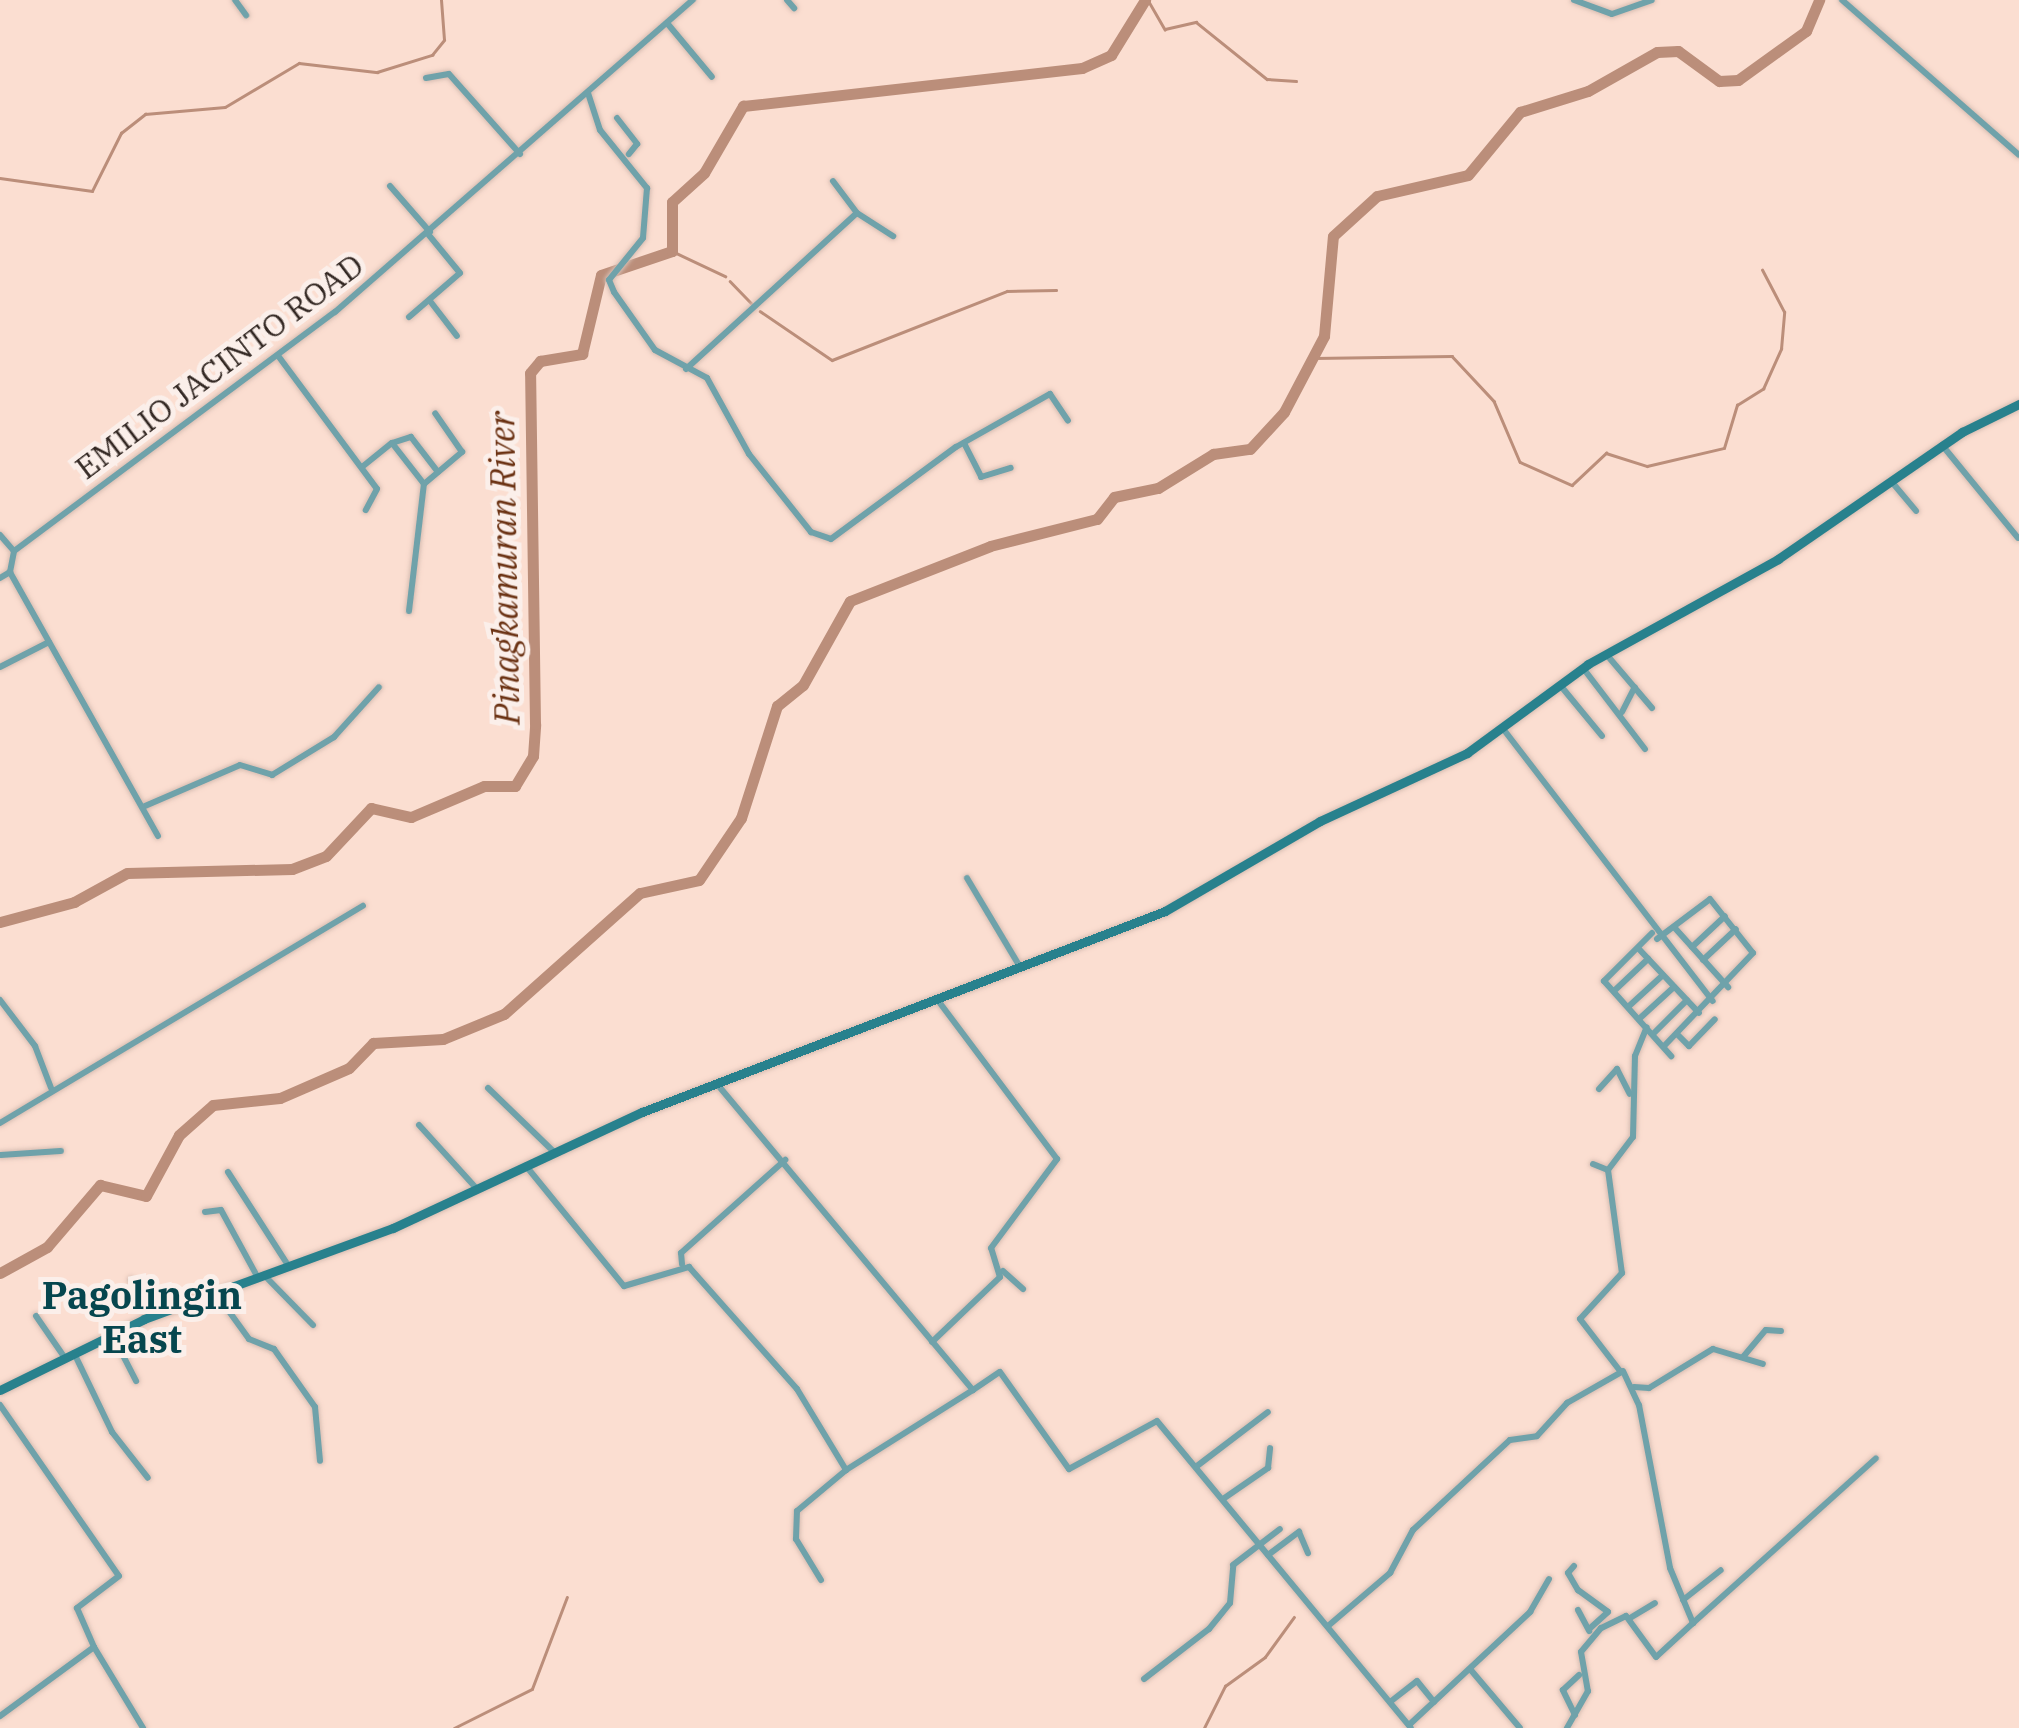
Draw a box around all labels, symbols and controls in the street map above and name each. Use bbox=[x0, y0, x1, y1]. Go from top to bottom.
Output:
street label: EMILIO JACINTO ROAD bbox=[68, 245, 370, 487]
water label: Pinagkamuran River bbox=[480, 411, 528, 725]
district label: Pagolingin East bbox=[42, 1272, 242, 1362]

